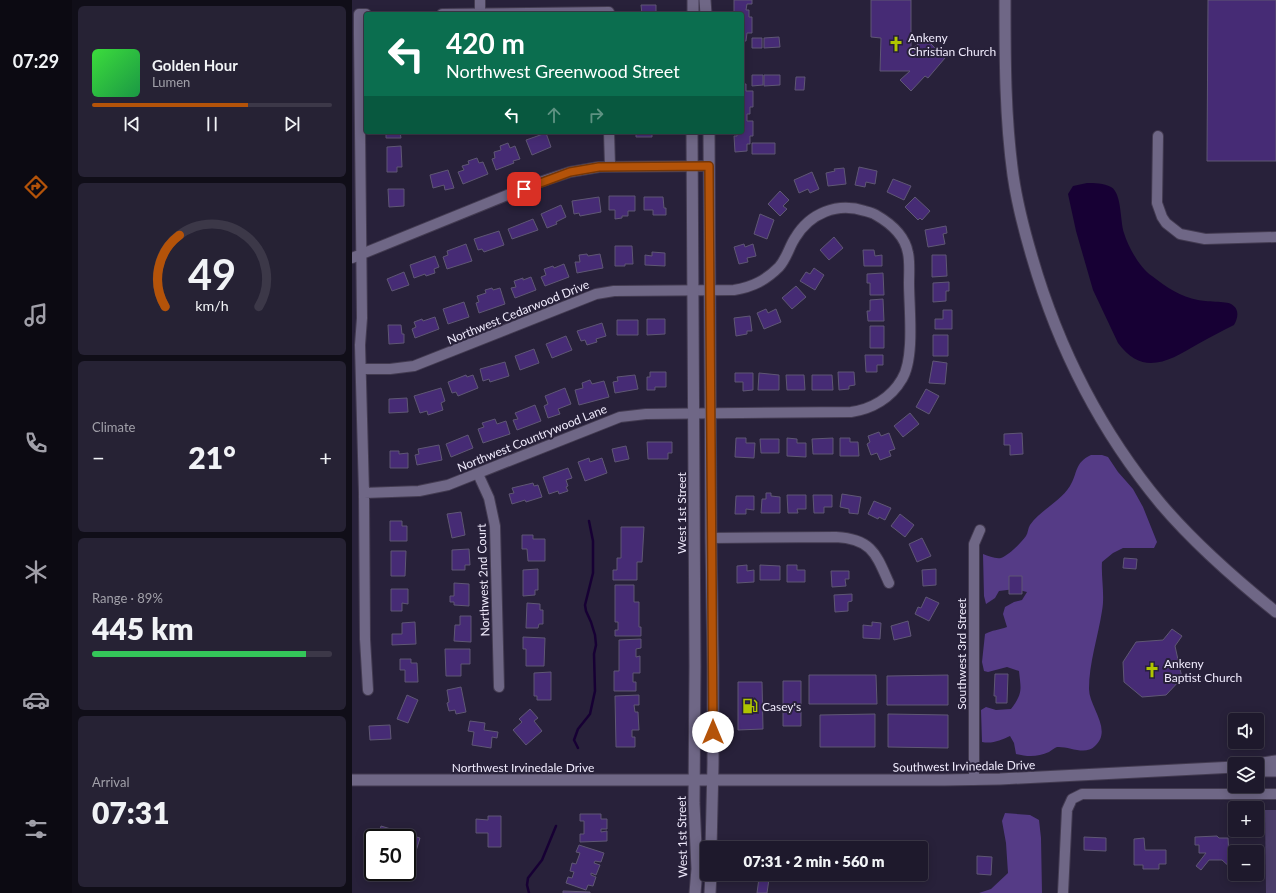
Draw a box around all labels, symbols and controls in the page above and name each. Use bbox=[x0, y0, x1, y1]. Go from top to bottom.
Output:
text: 420 m bbox=[446, 26, 525, 60]
icon: left bbox=[380, 28, 432, 80]
place label: Ankeny Christian Church bbox=[908, 30, 996, 59]
church icon: Ankeny Christian Church bbox=[887, 35, 905, 53]
text: 07:29 bbox=[13, 50, 59, 72]
text: Golden Hour bbox=[152, 56, 238, 74]
text: Northwest Greenwood Street bbox=[446, 60, 680, 82]
text: Lumen bbox=[152, 74, 190, 90]
icon: left bbox=[501, 104, 523, 126]
icon: ahead bbox=[543, 104, 565, 126]
icon: right bbox=[585, 104, 607, 126]
icon: previous bbox=[121, 113, 143, 135]
icon: pause bbox=[201, 113, 223, 135]
icon: next bbox=[281, 113, 303, 135]
pin bbox=[507, 172, 541, 206]
icon: directions bbox=[22, 173, 50, 201]
icon: arrive bbox=[513, 178, 535, 200]
text: 49 bbox=[188, 249, 236, 299]
street label: Northwest Cedarwood Drive bbox=[445, 277, 591, 347]
text: km/h bbox=[195, 297, 229, 314]
icon: music bbox=[22, 301, 50, 329]
street label: Northwest Countrywood Lane bbox=[455, 401, 609, 475]
text: Climate bbox=[92, 419, 135, 435]
icon: phone bbox=[22, 429, 50, 457]
text: 21° bbox=[188, 439, 236, 475]
text: − bbox=[92, 444, 105, 471]
text: + bbox=[319, 444, 332, 471]
street label: West 1st Street bbox=[674, 471, 689, 554]
street label: Northwest 2nd Court bbox=[474, 523, 492, 637]
icon: climate bbox=[22, 558, 50, 586]
text: Range · 89% bbox=[92, 590, 163, 606]
street label: Southwest 3rd Street bbox=[954, 597, 969, 710]
text: 445 km bbox=[92, 610, 193, 646]
place label: Ankeny Baptist Church bbox=[1164, 656, 1242, 685]
church icon: Ankeny Baptist Church bbox=[1143, 661, 1161, 679]
icon: car bbox=[22, 686, 50, 714]
fuel station icon: Casey's bbox=[741, 697, 759, 715]
place label: Casey's bbox=[762, 699, 801, 714]
position arrow bbox=[692, 711, 734, 753]
map controls bbox=[1228, 713, 1264, 881]
button: sound bbox=[1228, 713, 1264, 749]
street label: Southwest Irvinedale Drive bbox=[893, 757, 1035, 775]
button: layers bbox=[1228, 757, 1264, 793]
street label: Northwest Irvinedale Drive bbox=[452, 760, 594, 775]
text: Arrival bbox=[92, 774, 129, 790]
text: 07:31 bbox=[92, 794, 170, 830]
street label: West 1st Street bbox=[674, 795, 690, 878]
button: + bbox=[1228, 801, 1264, 837]
icon: filters bbox=[22, 815, 50, 843]
speed limit sign: 50 bbox=[364, 829, 416, 881]
button: − bbox=[1228, 845, 1264, 881]
text: 07:31 · 2 min · 560 m bbox=[743, 852, 885, 870]

